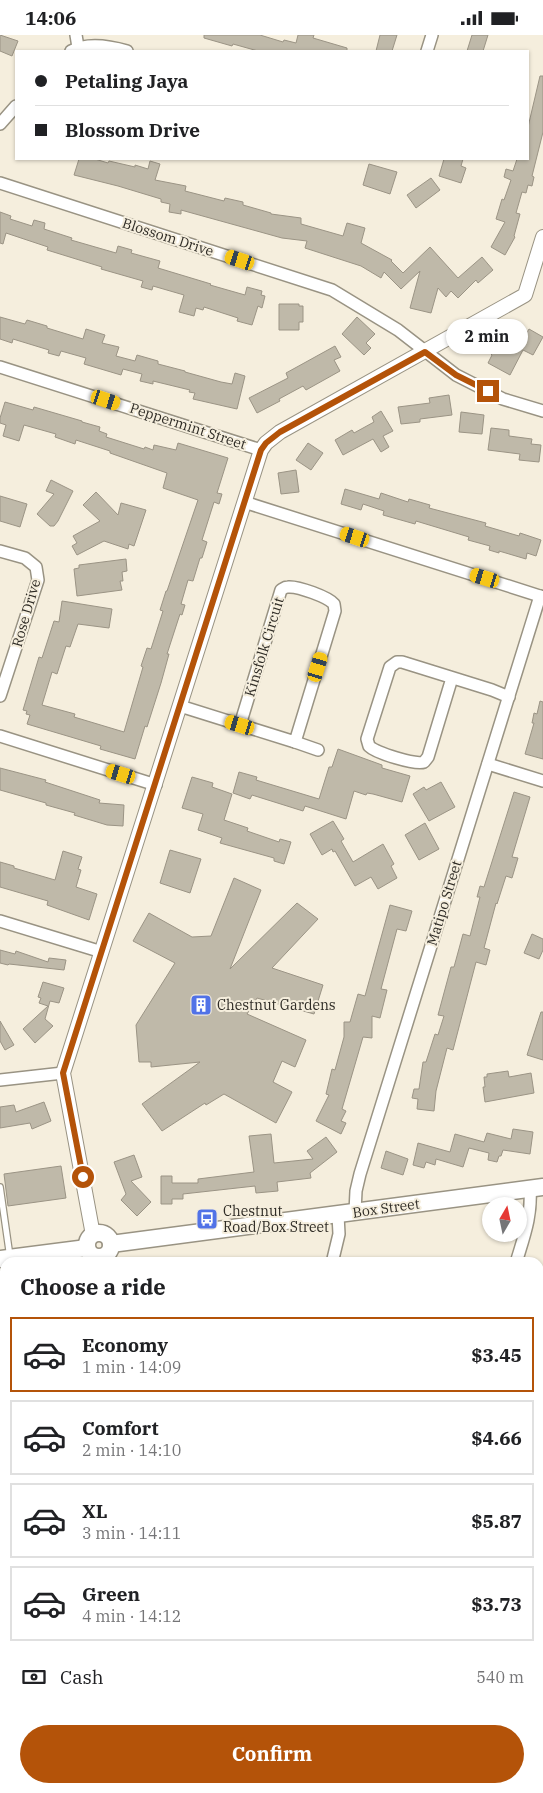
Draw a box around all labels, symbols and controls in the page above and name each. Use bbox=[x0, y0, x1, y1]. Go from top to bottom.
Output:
text: 14:06 bbox=[25, 6, 76, 30]
text: Petaling Jaya bbox=[65, 69, 188, 93]
text: Blossom Drive bbox=[65, 118, 200, 142]
street label: Blossom Drive bbox=[120, 214, 216, 260]
car bbox=[223, 248, 256, 272]
callout: 2 min bbox=[447, 319, 529, 353]
text: 2 min bbox=[465, 326, 509, 346]
route end bbox=[477, 380, 499, 402]
car bbox=[89, 388, 122, 412]
street label: Peppermint Street bbox=[128, 399, 248, 453]
car bbox=[338, 525, 371, 549]
car bbox=[468, 566, 501, 590]
street label: Rose Drive bbox=[8, 577, 44, 649]
street label: Kinsfolk Circuit bbox=[240, 595, 288, 699]
car bbox=[306, 650, 329, 684]
car bbox=[223, 713, 256, 737]
car bbox=[104, 762, 137, 786]
street label: Matipo Street bbox=[422, 858, 466, 948]
building icon: Chestnut Gardens bbox=[189, 993, 213, 1017]
place label: Chestnut Gardens bbox=[217, 996, 336, 1014]
route start bbox=[72, 1166, 94, 1188]
street label: Box Street bbox=[351, 1194, 421, 1222]
north arrow bbox=[482, 1197, 528, 1243]
map controls bbox=[482, 1197, 527, 1242]
place label: Chestnut Road/Box Street bbox=[223, 1202, 329, 1236]
bus stop icon: Chestnut Road/Box Street bbox=[195, 1207, 219, 1231]
text: Choose a ride bbox=[20, 1272, 166, 1301]
icon: car bbox=[22, 1332, 67, 1377]
text: Economy bbox=[82, 1333, 168, 1357]
text: $3.45 bbox=[471, 1343, 522, 1367]
text: 1 min · 14:09 bbox=[82, 1357, 181, 1377]
icon: car bbox=[22, 1415, 67, 1460]
text: Comfort bbox=[82, 1416, 159, 1440]
text: $4.66 bbox=[471, 1426, 522, 1450]
text: 2 min · 14:10 bbox=[82, 1440, 181, 1460]
icon: car bbox=[22, 1498, 67, 1543]
text: XL bbox=[82, 1499, 108, 1523]
text: $5.87 bbox=[471, 1509, 522, 1533]
text: 3 min · 14:11 bbox=[82, 1523, 181, 1543]
icon: car bbox=[22, 1581, 67, 1626]
text: Green bbox=[82, 1582, 140, 1606]
text: $3.73 bbox=[471, 1592, 522, 1616]
text: 4 min · 14:12 bbox=[82, 1606, 181, 1626]
icon: cash bbox=[20, 1663, 48, 1691]
text: Cash bbox=[60, 1665, 104, 1689]
text: 540 m bbox=[476, 1667, 524, 1687]
button: Confirm bbox=[20, 1725, 524, 1783]

